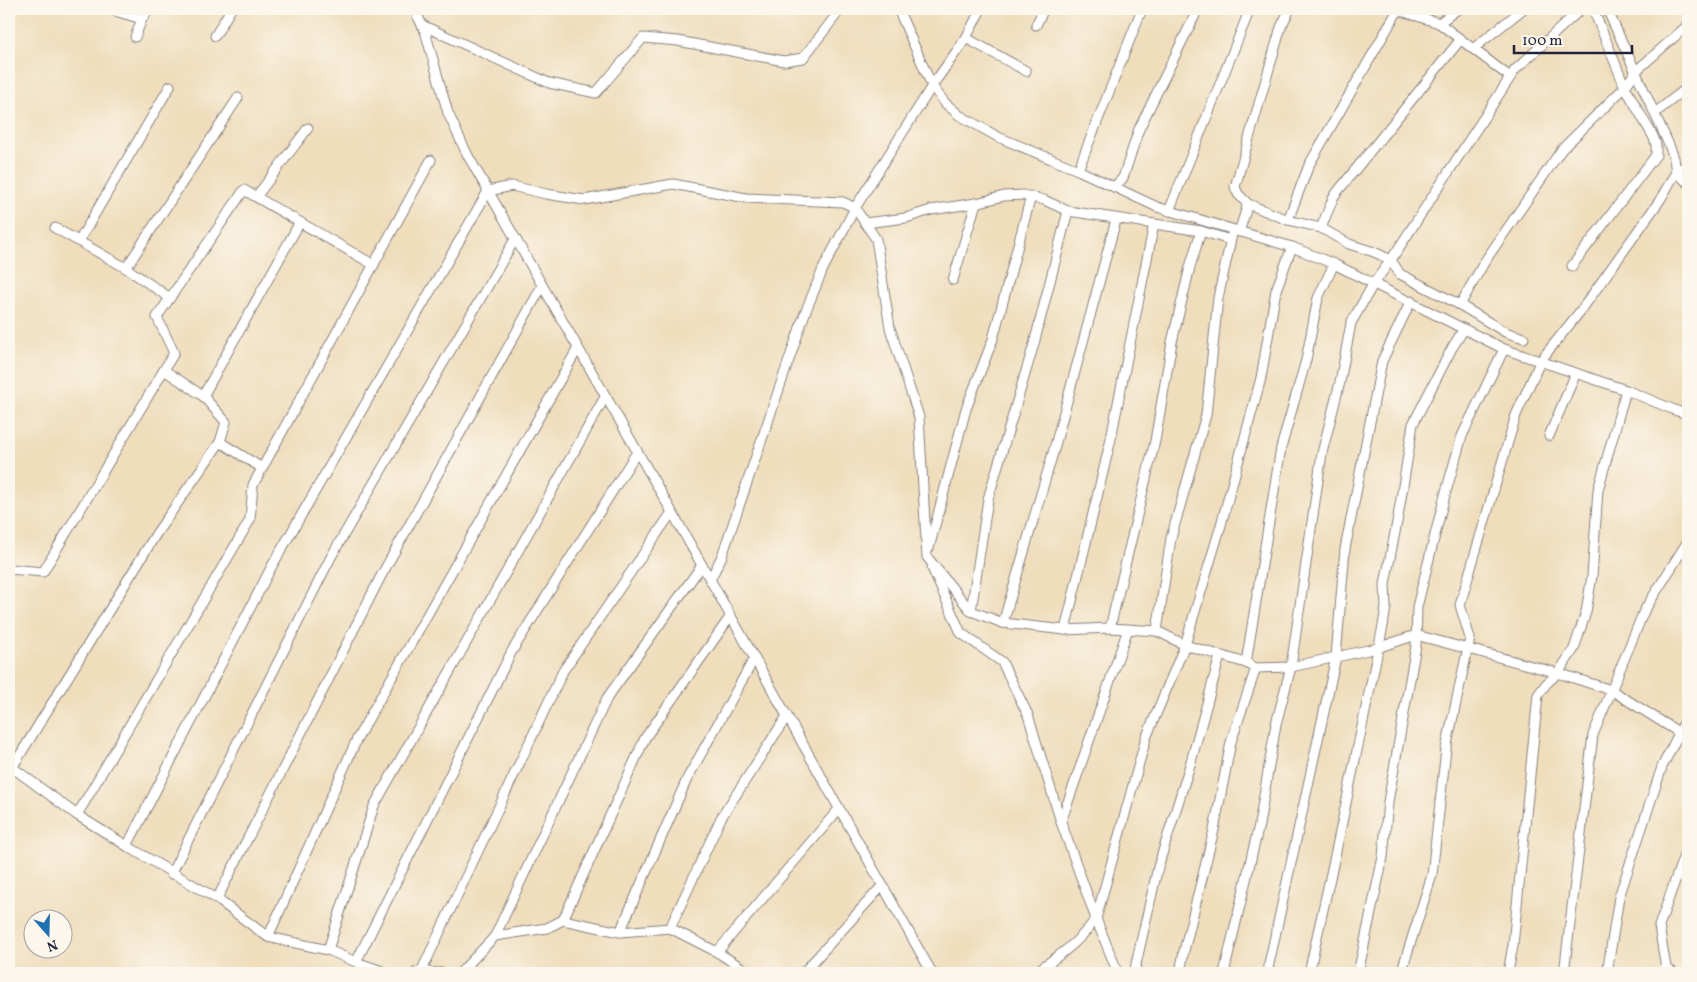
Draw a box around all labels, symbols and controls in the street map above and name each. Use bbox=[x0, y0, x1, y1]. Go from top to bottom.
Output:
scale bar bbox=[1514, 22, 1632, 54]
text: 100 m bbox=[1522, 31, 1562, 52]
north arrow bbox=[22, 910, 72, 960]
text: N bbox=[44, 934, 60, 955]

